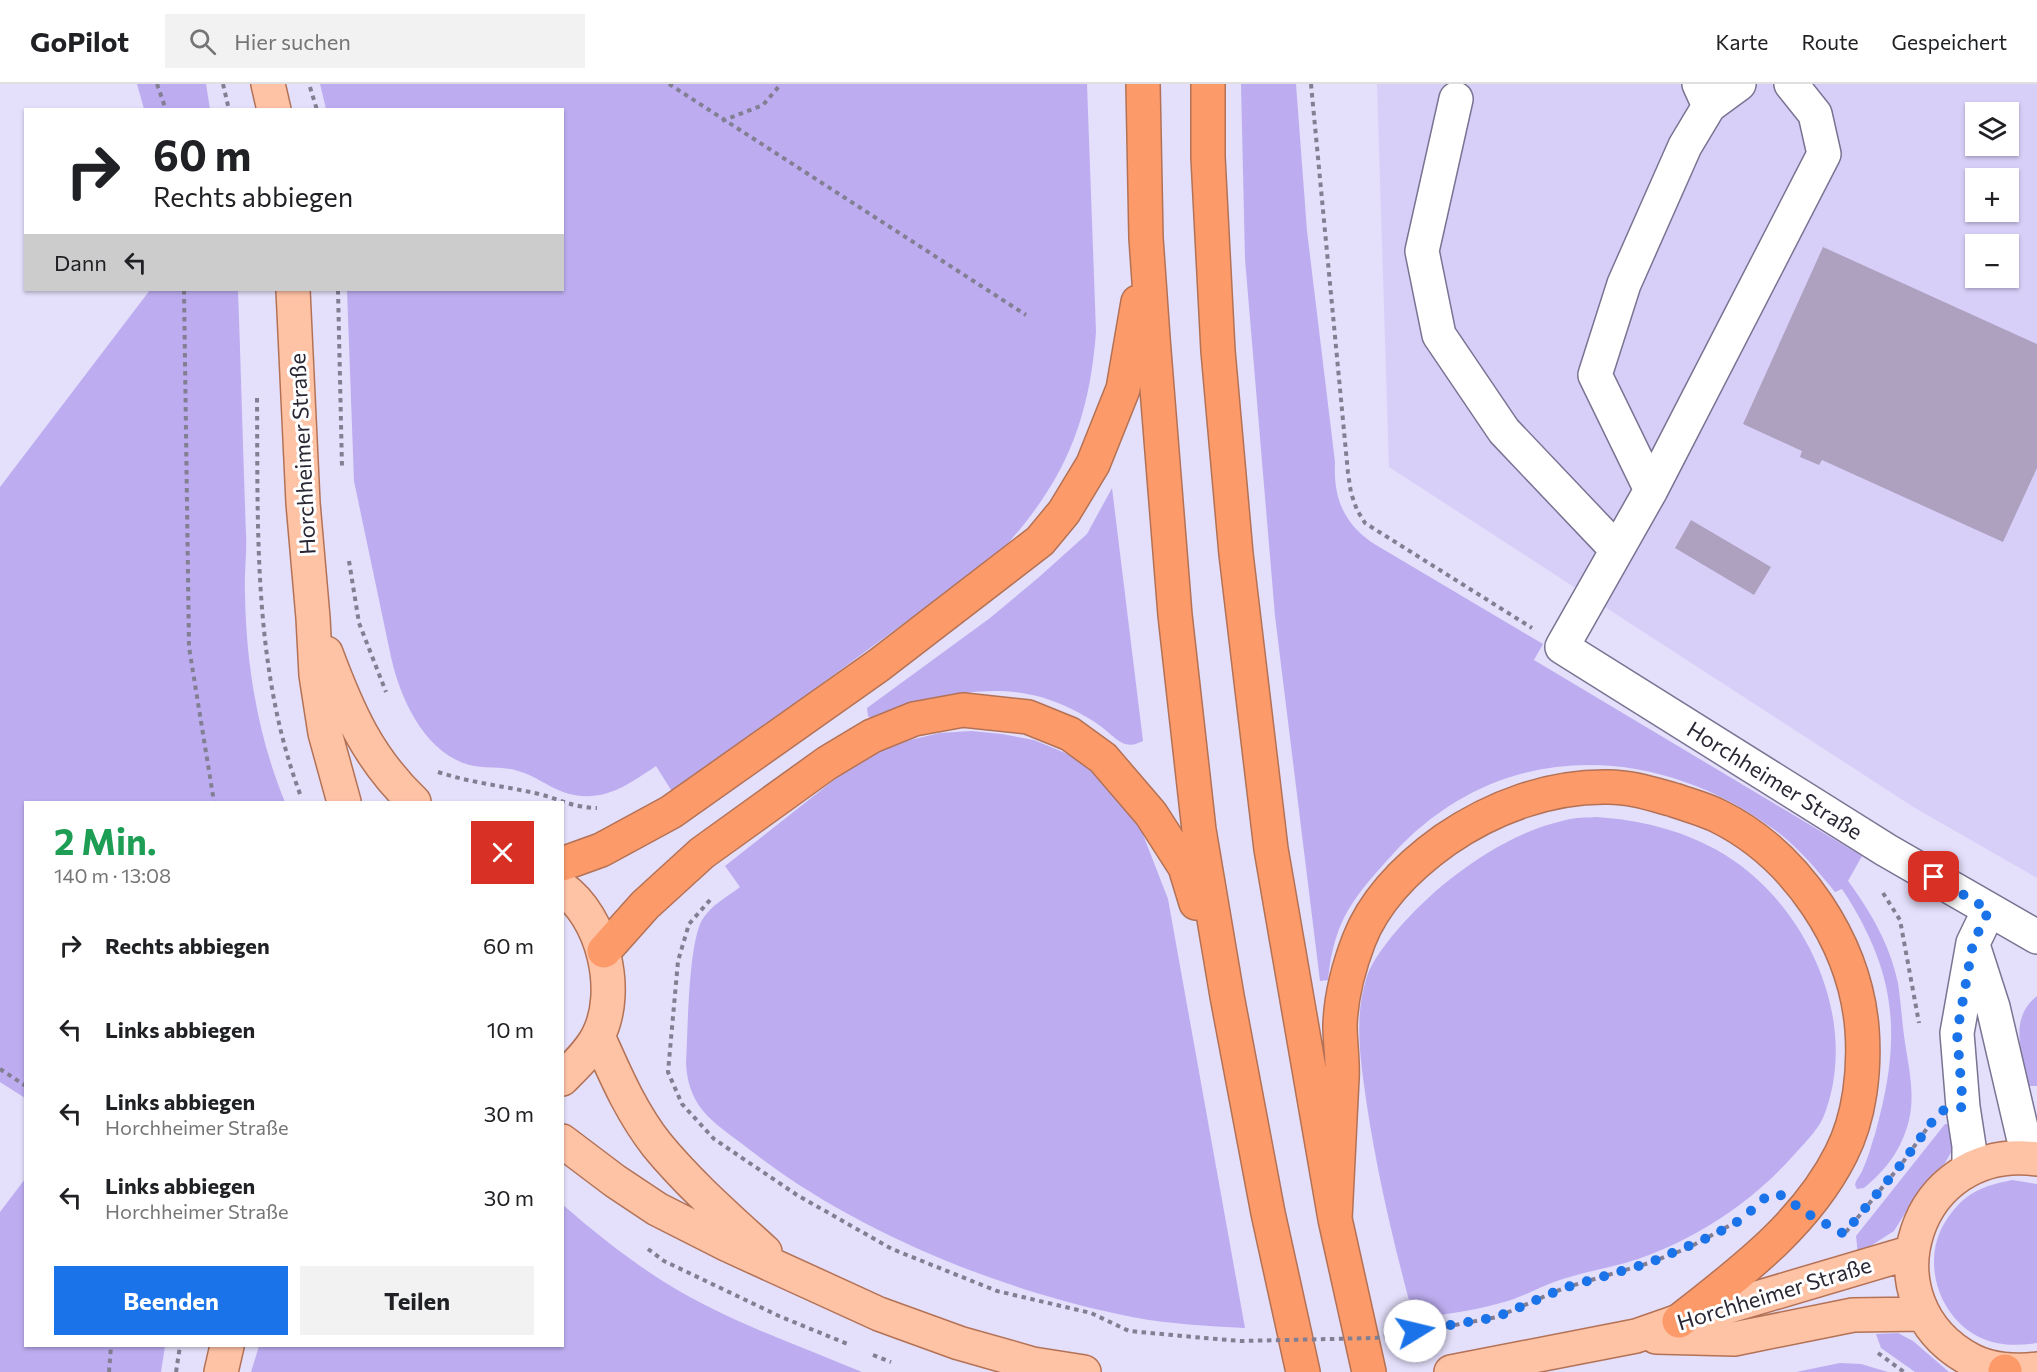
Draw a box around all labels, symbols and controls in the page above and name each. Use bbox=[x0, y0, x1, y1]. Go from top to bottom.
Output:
search box bbox=[165, 14, 585, 68]
text: GoPilot bbox=[30, 24, 129, 58]
icon: search bbox=[186, 25, 219, 58]
text: Hier suchen bbox=[234, 28, 351, 55]
text: Karte bbox=[1715, 29, 1768, 54]
text: Route bbox=[1801, 29, 1859, 54]
text: Gespeichert bbox=[1892, 29, 2007, 54]
map controls bbox=[1965, 102, 2019, 288]
button: layers bbox=[1965, 102, 2019, 156]
text: 60 m bbox=[153, 128, 252, 180]
icon: right bbox=[54, 132, 132, 210]
button: + bbox=[1965, 168, 2019, 222]
text: Rechts abbiegen bbox=[153, 180, 353, 213]
button: − bbox=[1965, 234, 2019, 288]
icon: left bbox=[119, 246, 152, 279]
text: Dann bbox=[54, 249, 107, 276]
street label: Horchheimer Straße bbox=[283, 352, 321, 556]
street label: Horchheimer Straße bbox=[1682, 715, 1868, 845]
text: 2 Min. bbox=[54, 818, 156, 862]
button: close bbox=[471, 821, 534, 884]
pin bbox=[1908, 851, 1959, 902]
icon: arrive bbox=[1917, 860, 1950, 893]
text: 140 m · 13:08 bbox=[54, 863, 171, 887]
icon: right bbox=[54, 929, 87, 962]
text: Rechts abbiegen bbox=[105, 932, 270, 959]
text: 60 m bbox=[483, 932, 534, 959]
icon: left bbox=[54, 1013, 87, 1046]
text: Links abbiegen bbox=[105, 1016, 255, 1043]
text: 10 m bbox=[487, 1016, 534, 1043]
text: Links abbiegen bbox=[105, 1088, 255, 1115]
icon: left bbox=[54, 1097, 87, 1130]
text: 30 m bbox=[484, 1100, 534, 1127]
text: Horchheimer Straße bbox=[105, 1115, 289, 1139]
text: Links abbiegen bbox=[105, 1172, 255, 1199]
icon: left bbox=[54, 1181, 87, 1214]
text: 30 m bbox=[484, 1184, 534, 1211]
text: Horchheimer Straße bbox=[105, 1199, 289, 1223]
street label: Horchheimer Straße bbox=[1674, 1251, 1874, 1335]
button: Beenden bbox=[54, 1266, 288, 1335]
button: Teilen bbox=[300, 1266, 534, 1335]
position arrow bbox=[1383, 1299, 1447, 1363]

